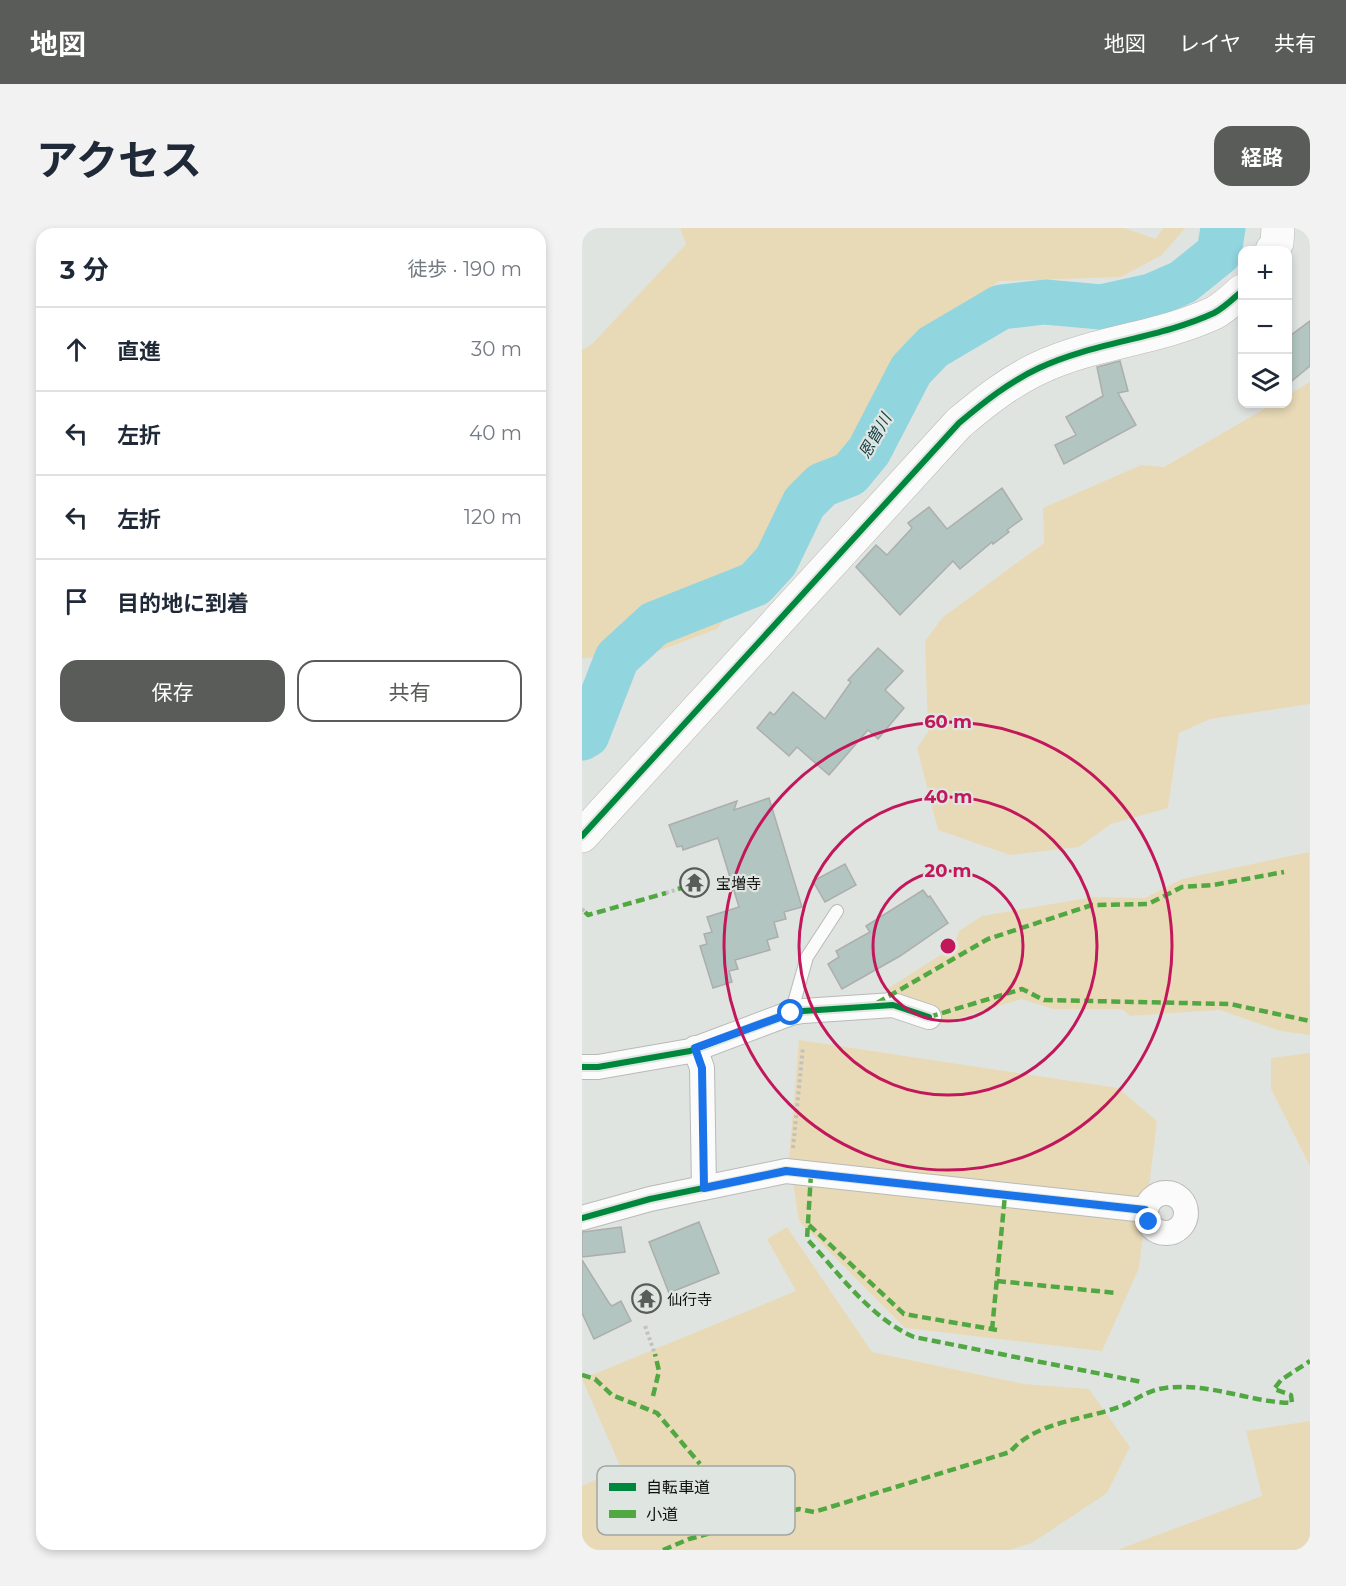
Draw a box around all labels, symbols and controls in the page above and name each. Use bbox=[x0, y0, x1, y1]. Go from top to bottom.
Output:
text: 地図 bbox=[30, 27, 86, 61]
text: 地図 bbox=[1104, 31, 1146, 56]
text: レイヤ bbox=[1179, 31, 1241, 56]
text: 共有 bbox=[1274, 31, 1316, 56]
button: 経路 bbox=[1214, 126, 1310, 186]
text: アクセス bbox=[36, 134, 202, 186]
map controls bbox=[1238, 246, 1292, 408]
button: + bbox=[1238, 246, 1292, 300]
text: 3 分 bbox=[60, 254, 109, 286]
text: 徒歩 · 190 m bbox=[407, 257, 522, 281]
button: − bbox=[1238, 300, 1292, 354]
icon: ahead bbox=[60, 333, 93, 366]
text: 30 m bbox=[471, 337, 522, 361]
text: 直進 bbox=[117, 338, 161, 365]
button: layers bbox=[1238, 354, 1292, 408]
water label: 恩曽川 bbox=[855, 409, 896, 462]
icon: left bbox=[60, 417, 93, 450]
text: 40 m bbox=[469, 421, 522, 445]
text: 左折 bbox=[117, 422, 161, 449]
icon: left bbox=[60, 501, 93, 534]
text: 120 m bbox=[464, 505, 522, 529]
text: 左折 bbox=[117, 506, 161, 533]
icon: arrive bbox=[60, 585, 93, 618]
text: 目的地に到着 bbox=[117, 590, 249, 617]
button: 保存 bbox=[60, 660, 285, 722]
button: 共有 bbox=[297, 660, 522, 722]
text: 60 m bbox=[924, 711, 972, 733]
text: 40 m bbox=[924, 786, 972, 808]
text: 20 m bbox=[925, 860, 971, 882]
temple icon: 宝増寺 bbox=[679, 867, 711, 899]
place label: 宝増寺 bbox=[716, 874, 761, 893]
centre of rings bbox=[938, 936, 958, 956]
route start bbox=[777, 999, 803, 1025]
route end bbox=[1135, 1208, 1161, 1234]
temple icon: 仙行寺 bbox=[630, 1283, 662, 1315]
place label: 仙行寺 bbox=[667, 1290, 712, 1309]
legend bbox=[597, 1466, 795, 1535]
text: 自転車道 bbox=[646, 1478, 710, 1497]
text: 小道 bbox=[646, 1505, 678, 1524]

